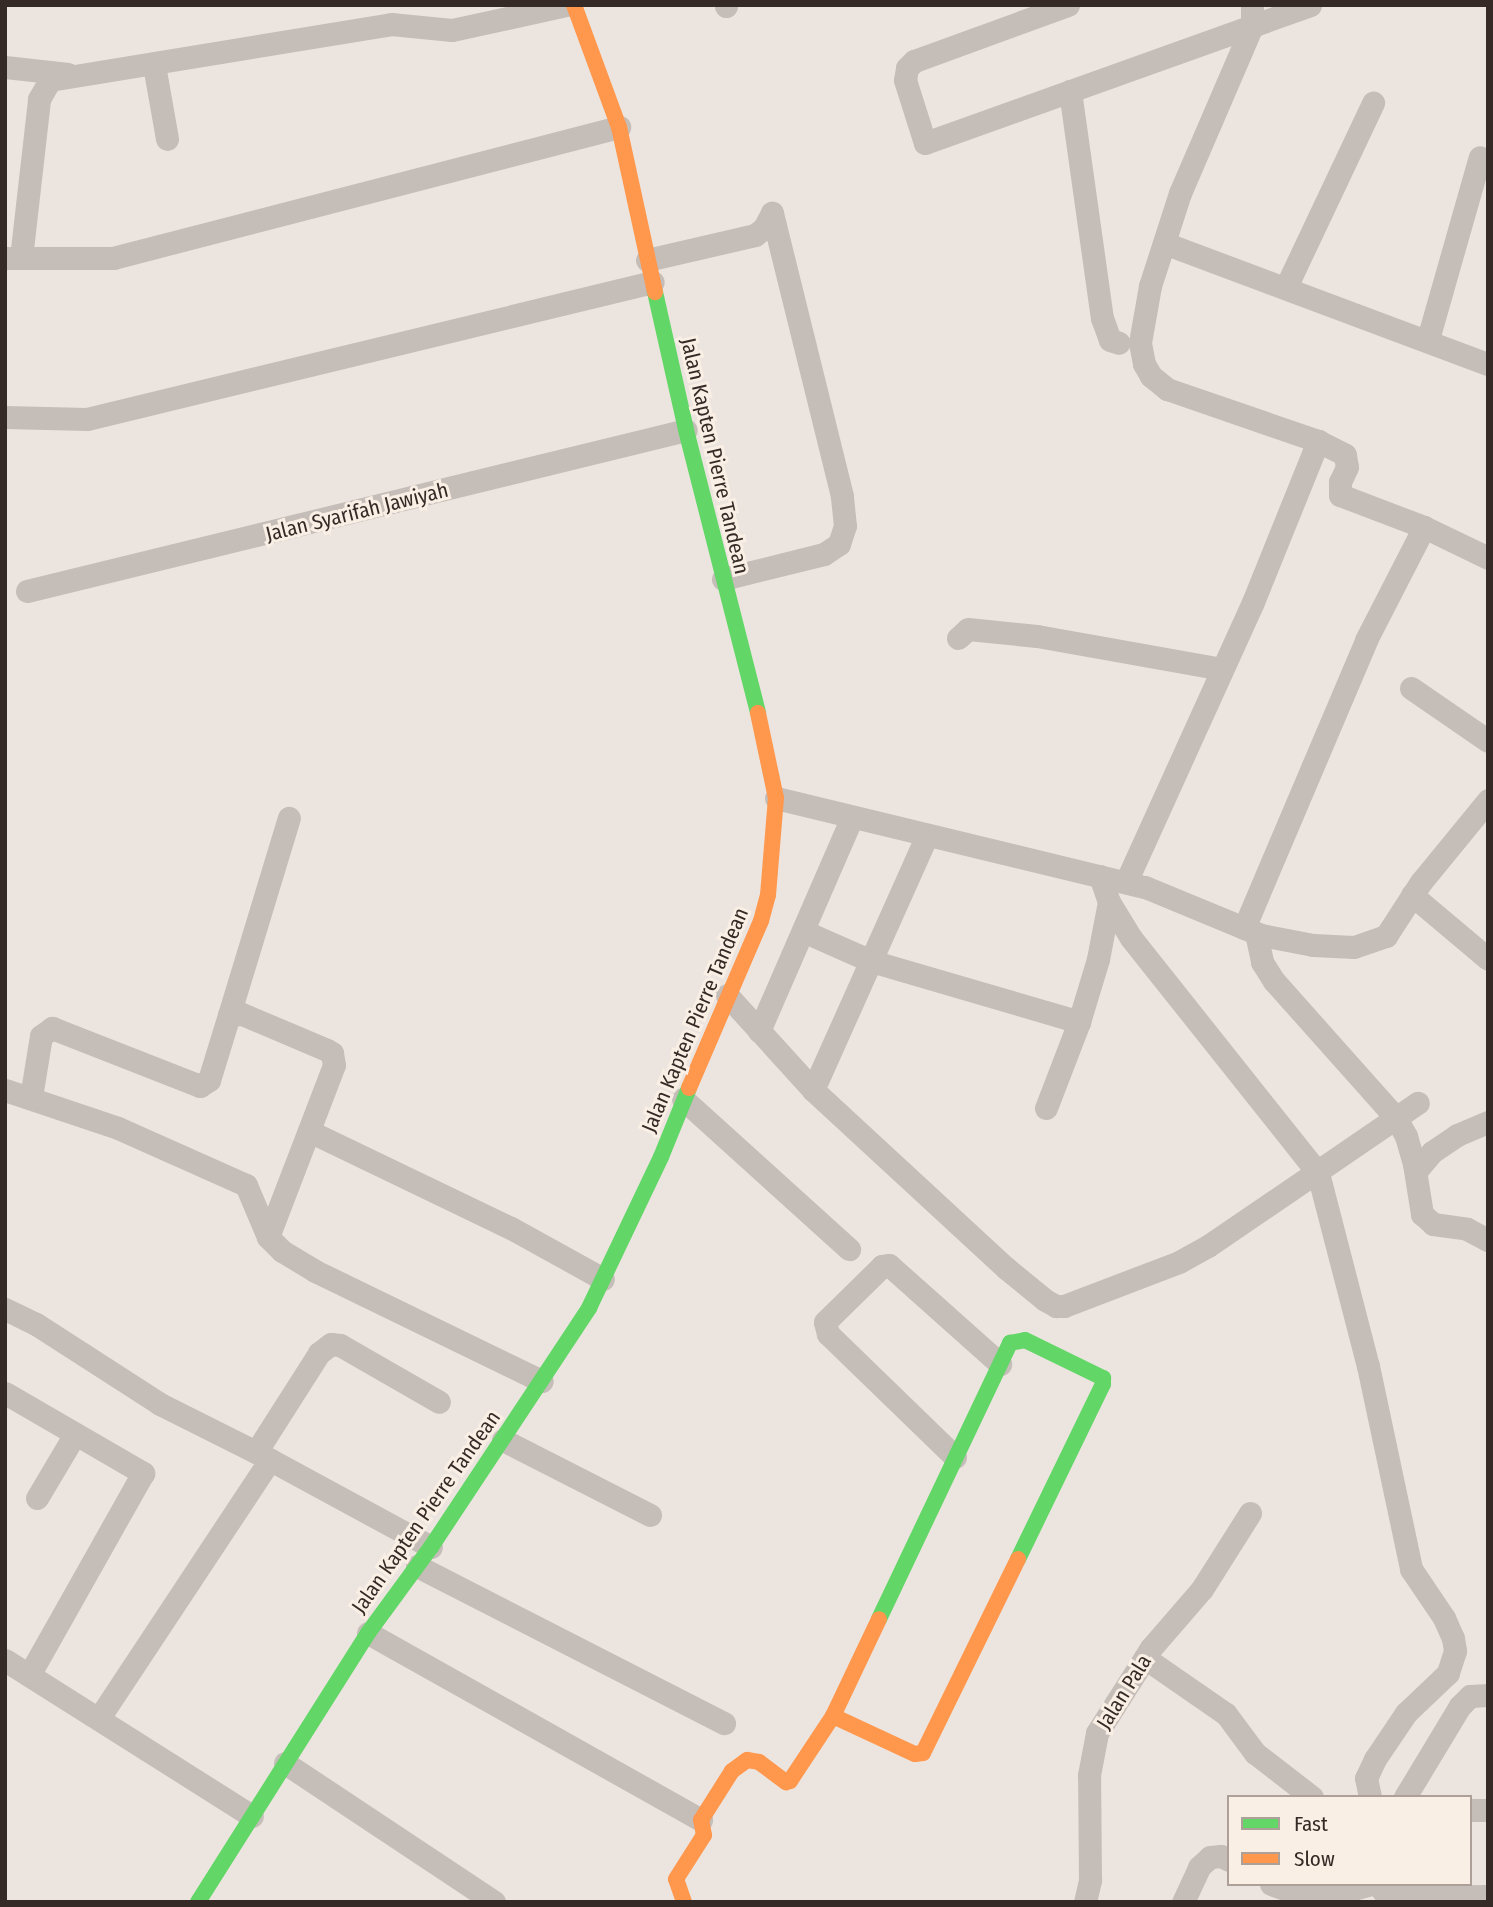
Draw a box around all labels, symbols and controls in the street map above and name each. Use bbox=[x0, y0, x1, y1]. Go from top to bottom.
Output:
street label: Jalan Kapten Pierre Tandean bbox=[676, 335, 754, 577]
street label: Jalan Syarifah Jawiyah bbox=[263, 477, 451, 547]
street label: Jalan Kapten Pierre Tandean bbox=[636, 904, 754, 1136]
street label: Jalan Kapten Pierre Tandean bbox=[346, 1406, 506, 1618]
street label: Jalan Pala bbox=[1091, 1650, 1157, 1734]
legend bbox=[1227, 1795, 1472, 1886]
text: Fast bbox=[1294, 1811, 1328, 1837]
text: Slow bbox=[1294, 1846, 1335, 1872]

